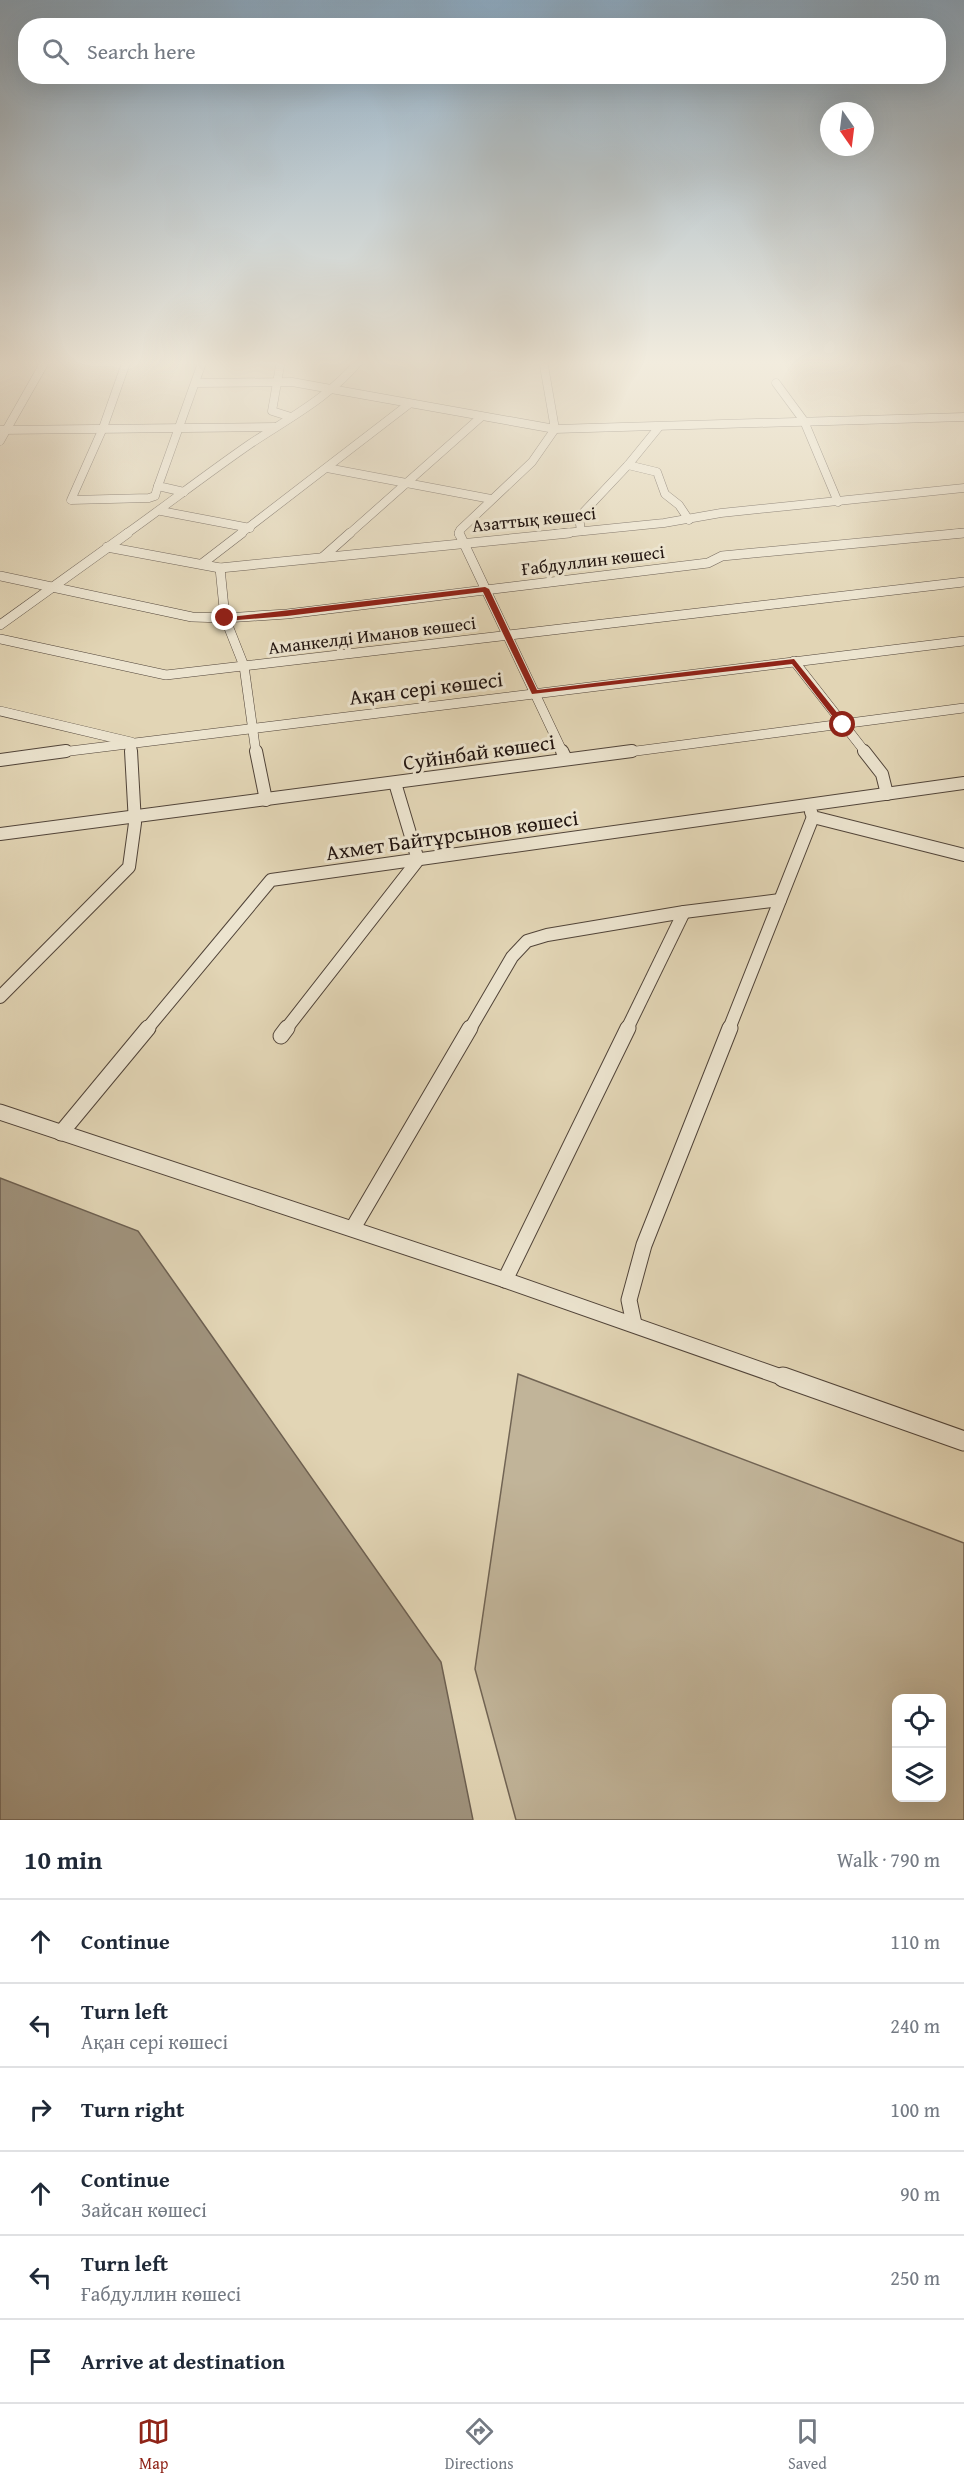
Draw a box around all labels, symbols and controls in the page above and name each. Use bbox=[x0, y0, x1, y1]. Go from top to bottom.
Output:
search box bbox=[18, 18, 946, 84]
icon: search bbox=[39, 35, 72, 68]
text: Search here bbox=[87, 35, 196, 67]
north arrow bbox=[820, 102, 874, 156]
street label: Азаттық көшесі bbox=[471, 499, 597, 539]
street label: Ғабдуллин көшесі bbox=[520, 538, 666, 582]
route end bbox=[211, 604, 237, 630]
street label: Аманкелді Иманов көшесі bbox=[267, 609, 477, 661]
street label: Ақан сері көшесі bbox=[347, 663, 505, 713]
route start bbox=[829, 711, 855, 737]
street label: Суйінбай көшесі bbox=[401, 726, 557, 778]
street label: Ахмет Байтұрсынов көшесі bbox=[324, 802, 580, 868]
map controls bbox=[892, 1694, 946, 1802]
button: locate bbox=[892, 1694, 946, 1748]
button: layers bbox=[892, 1748, 946, 1802]
text: 10 min bbox=[24, 1840, 102, 1879]
text: Walk · 790 m bbox=[837, 1845, 940, 1874]
icon: ahead bbox=[24, 1925, 57, 1958]
text: Continue bbox=[81, 1925, 170, 1957]
text: 110 m bbox=[890, 1927, 940, 1956]
text: Turn left bbox=[81, 1995, 168, 2027]
icon: left bbox=[24, 2009, 57, 2042]
text: 240 m bbox=[890, 2011, 940, 2040]
text: Ақан сері көшесі bbox=[81, 2027, 228, 2056]
icon: right bbox=[24, 2093, 57, 2126]
text: Turn right bbox=[81, 2093, 184, 2125]
text: 100 m bbox=[890, 2095, 940, 2124]
text: Continue bbox=[81, 2163, 170, 2195]
icon: ahead bbox=[24, 2177, 57, 2210]
text: 90 m bbox=[900, 2179, 940, 2208]
text: Зайсан көшесі bbox=[81, 2195, 207, 2224]
text: Turn left bbox=[81, 2247, 168, 2279]
icon: left bbox=[24, 2261, 57, 2294]
text: 250 m bbox=[890, 2263, 940, 2292]
text: Ғабдуллин көшесі bbox=[81, 2279, 241, 2308]
icon: arrive bbox=[24, 2345, 57, 2378]
text: Arrive at destination bbox=[81, 2345, 285, 2377]
tab: Map bbox=[137, 2415, 170, 2475]
tab: Directions bbox=[445, 2415, 514, 2475]
tab: Saved bbox=[788, 2415, 827, 2475]

